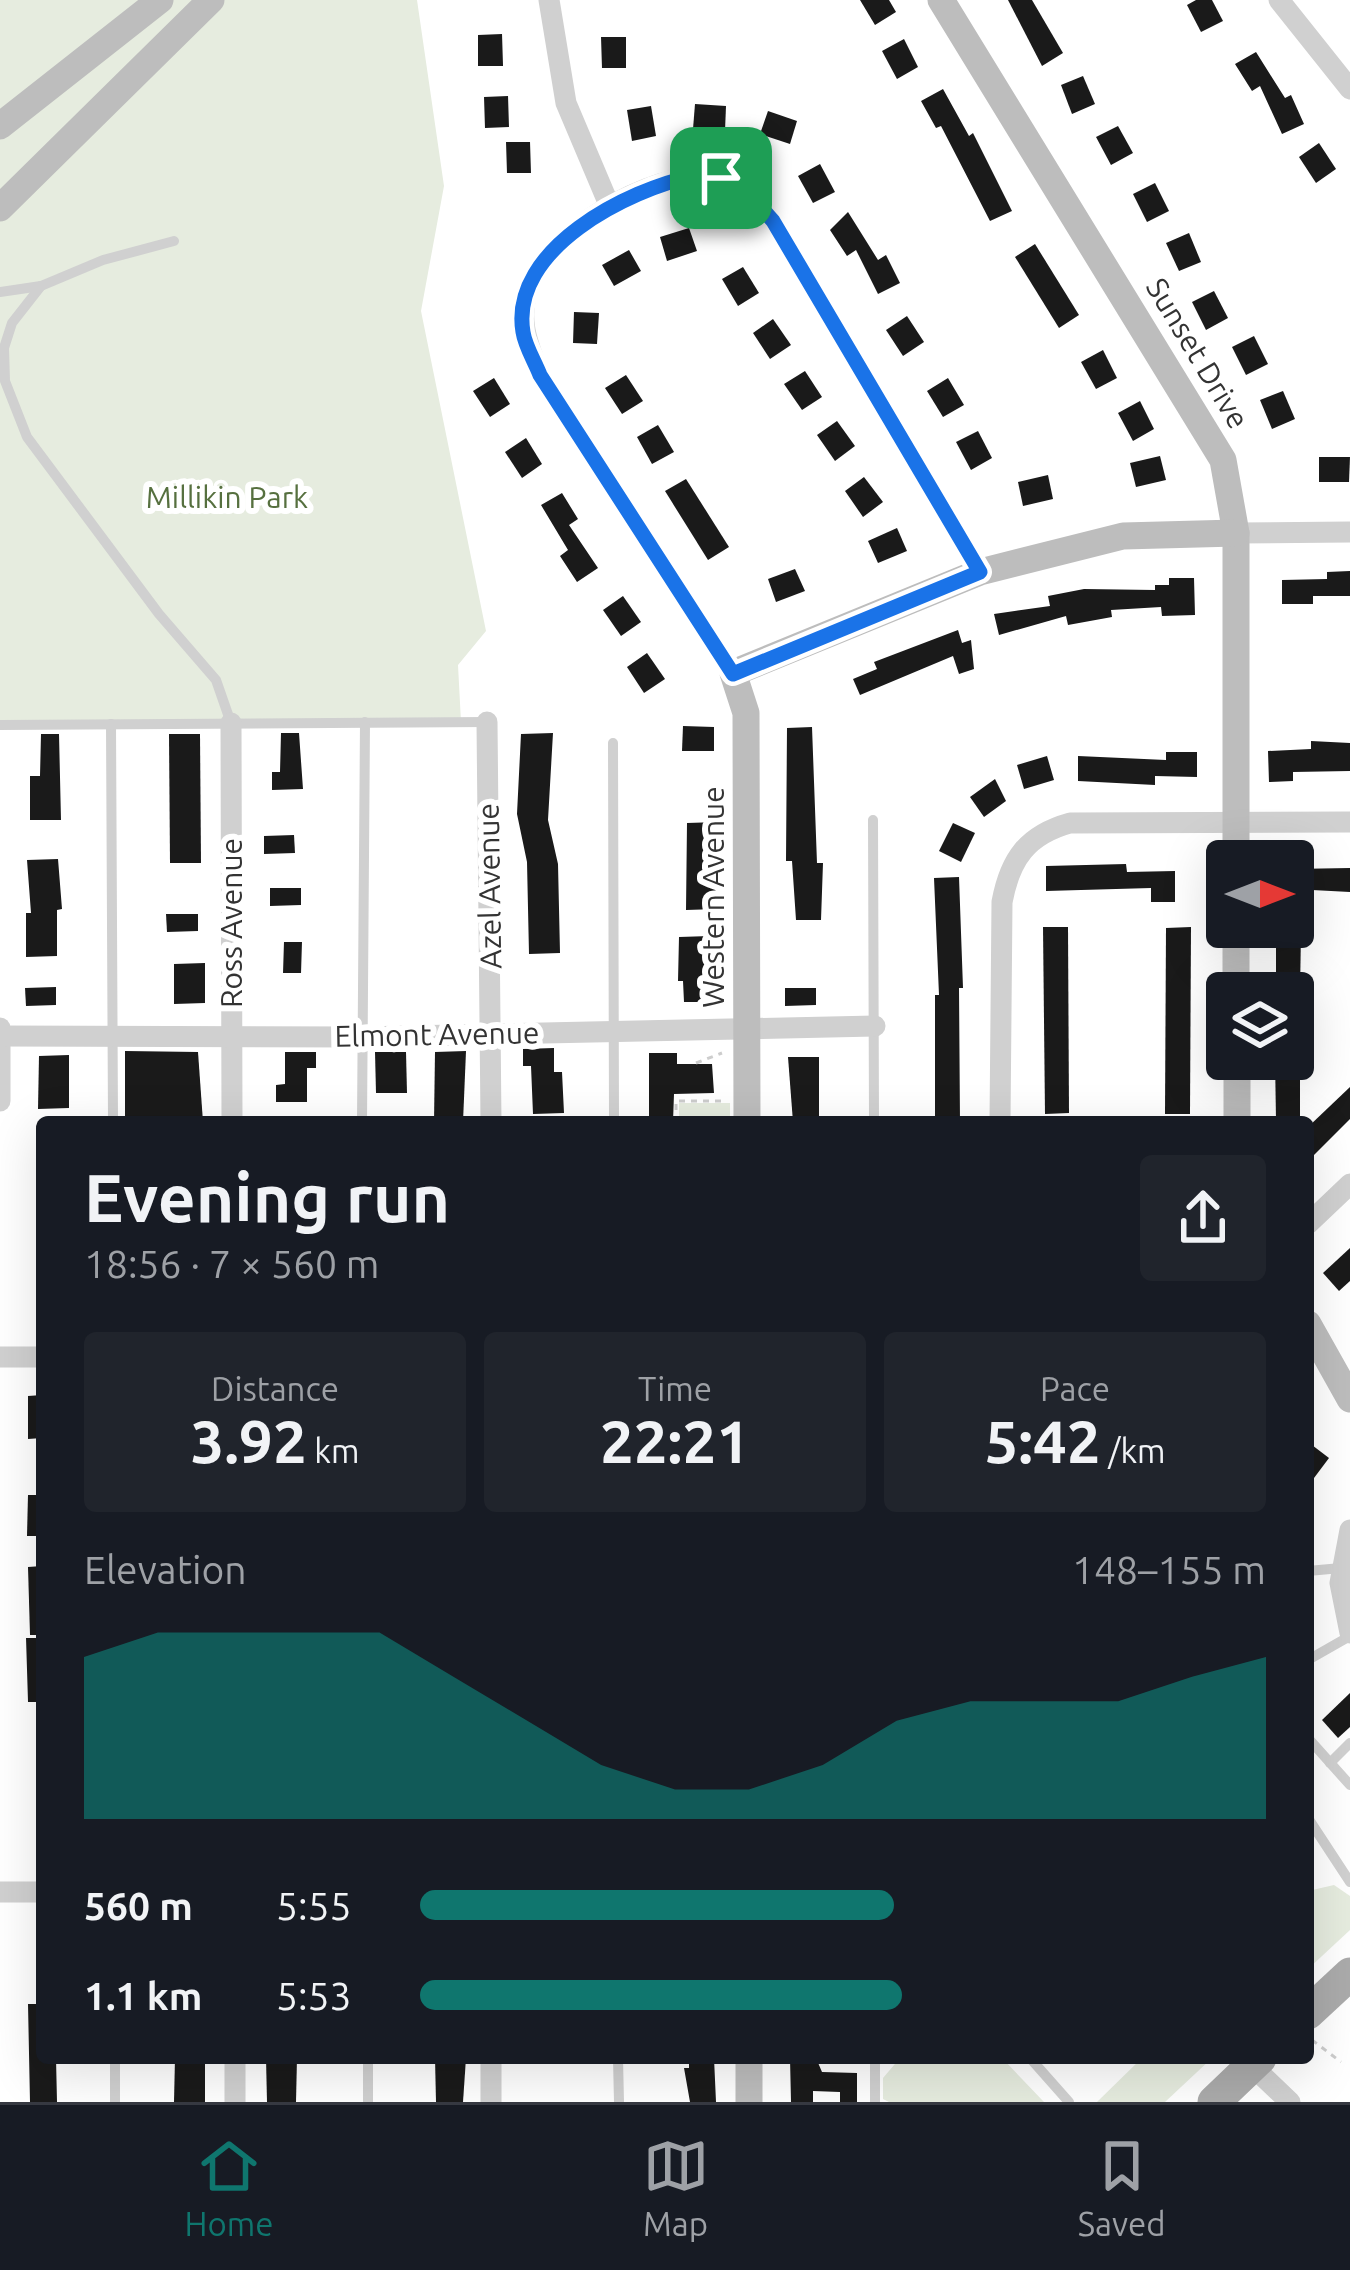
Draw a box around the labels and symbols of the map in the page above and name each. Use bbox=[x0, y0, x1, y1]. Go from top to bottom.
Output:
pin bbox=[670, 127, 772, 229]
street label: Sunset Drive bbox=[1140, 272, 1256, 434]
park label: Millikin Park bbox=[146, 480, 308, 514]
street label: Western Avenue bbox=[696, 786, 730, 1008]
street label: Azel Avenue bbox=[471, 803, 507, 969]
street label: Ross Avenue bbox=[214, 838, 248, 1008]
north arrow bbox=[1206, 840, 1314, 948]
street label: Elmont Avenue bbox=[334, 1015, 540, 1053]

